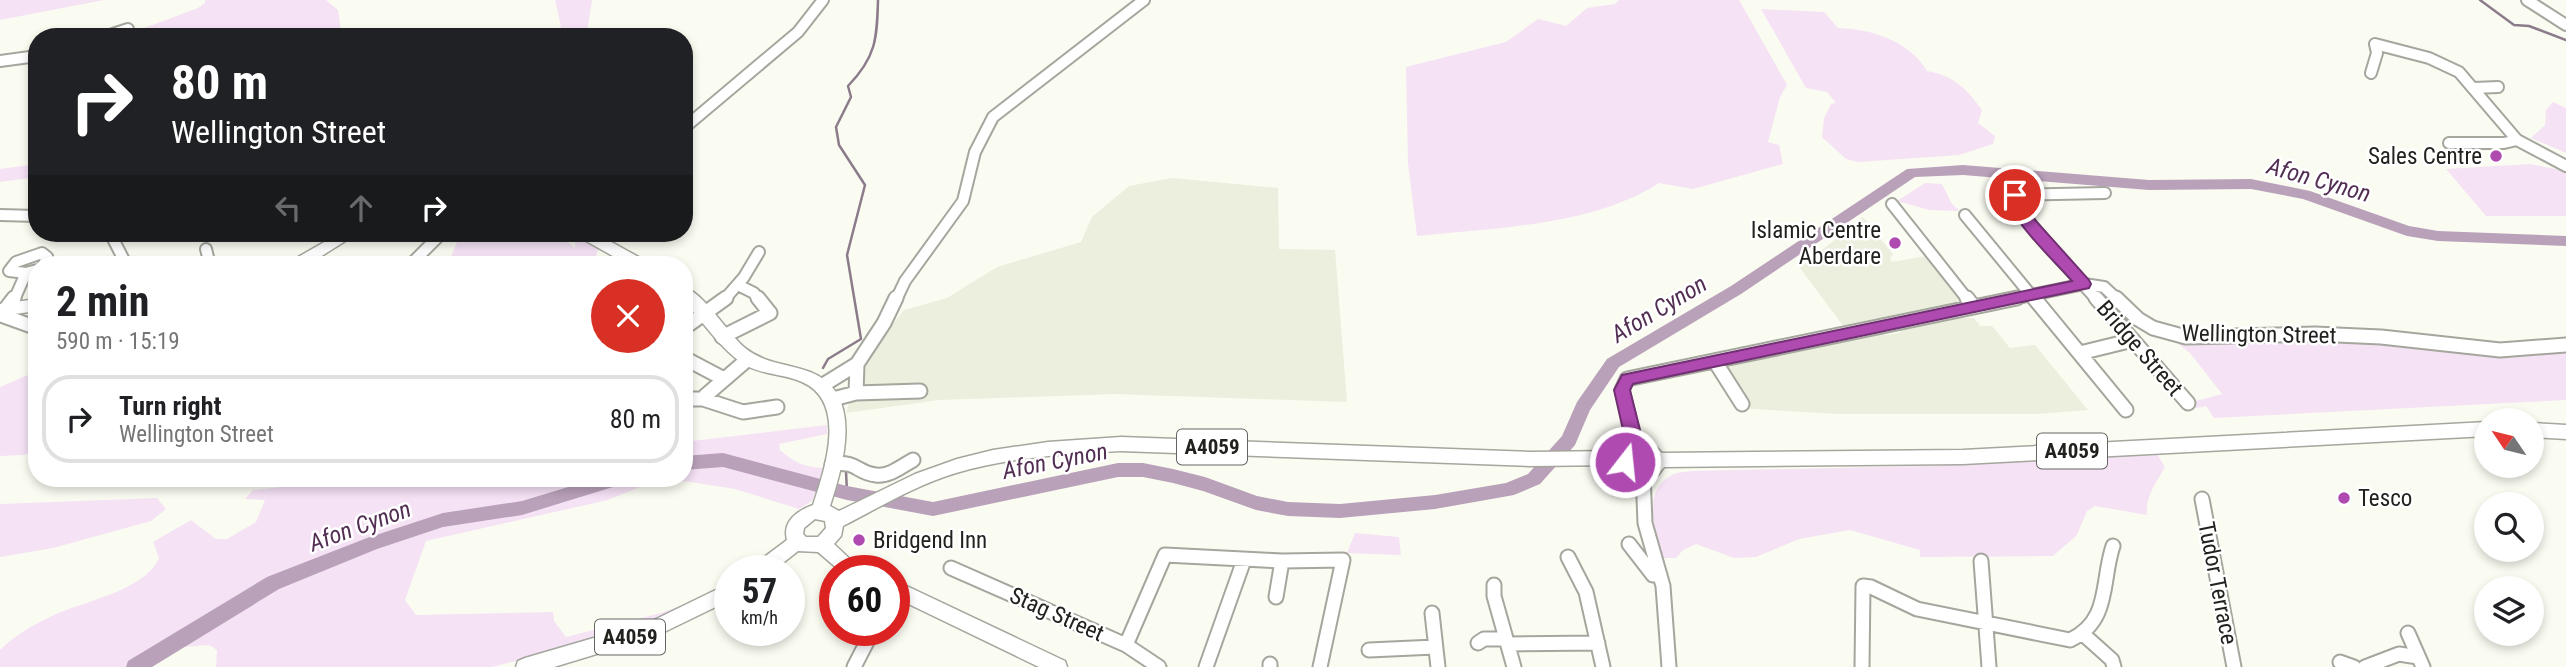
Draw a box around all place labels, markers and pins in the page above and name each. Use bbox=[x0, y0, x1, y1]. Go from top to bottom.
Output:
place label: Sales Centre bbox=[2368, 143, 2482, 170]
marker: Sales Centre bbox=[2488, 148, 2504, 164]
pin bbox=[1985, 165, 2045, 225]
place label: Islamic Centre Aberdare bbox=[1751, 217, 1881, 270]
marker: Islamic Centre Aberdare bbox=[1887, 235, 1903, 251]
place label: Tesco bbox=[2358, 485, 2412, 512]
marker: Tesco bbox=[2336, 490, 2352, 506]
place label: Bridgend Inn bbox=[873, 527, 987, 554]
marker: Bridgend Inn bbox=[851, 532, 867, 548]

